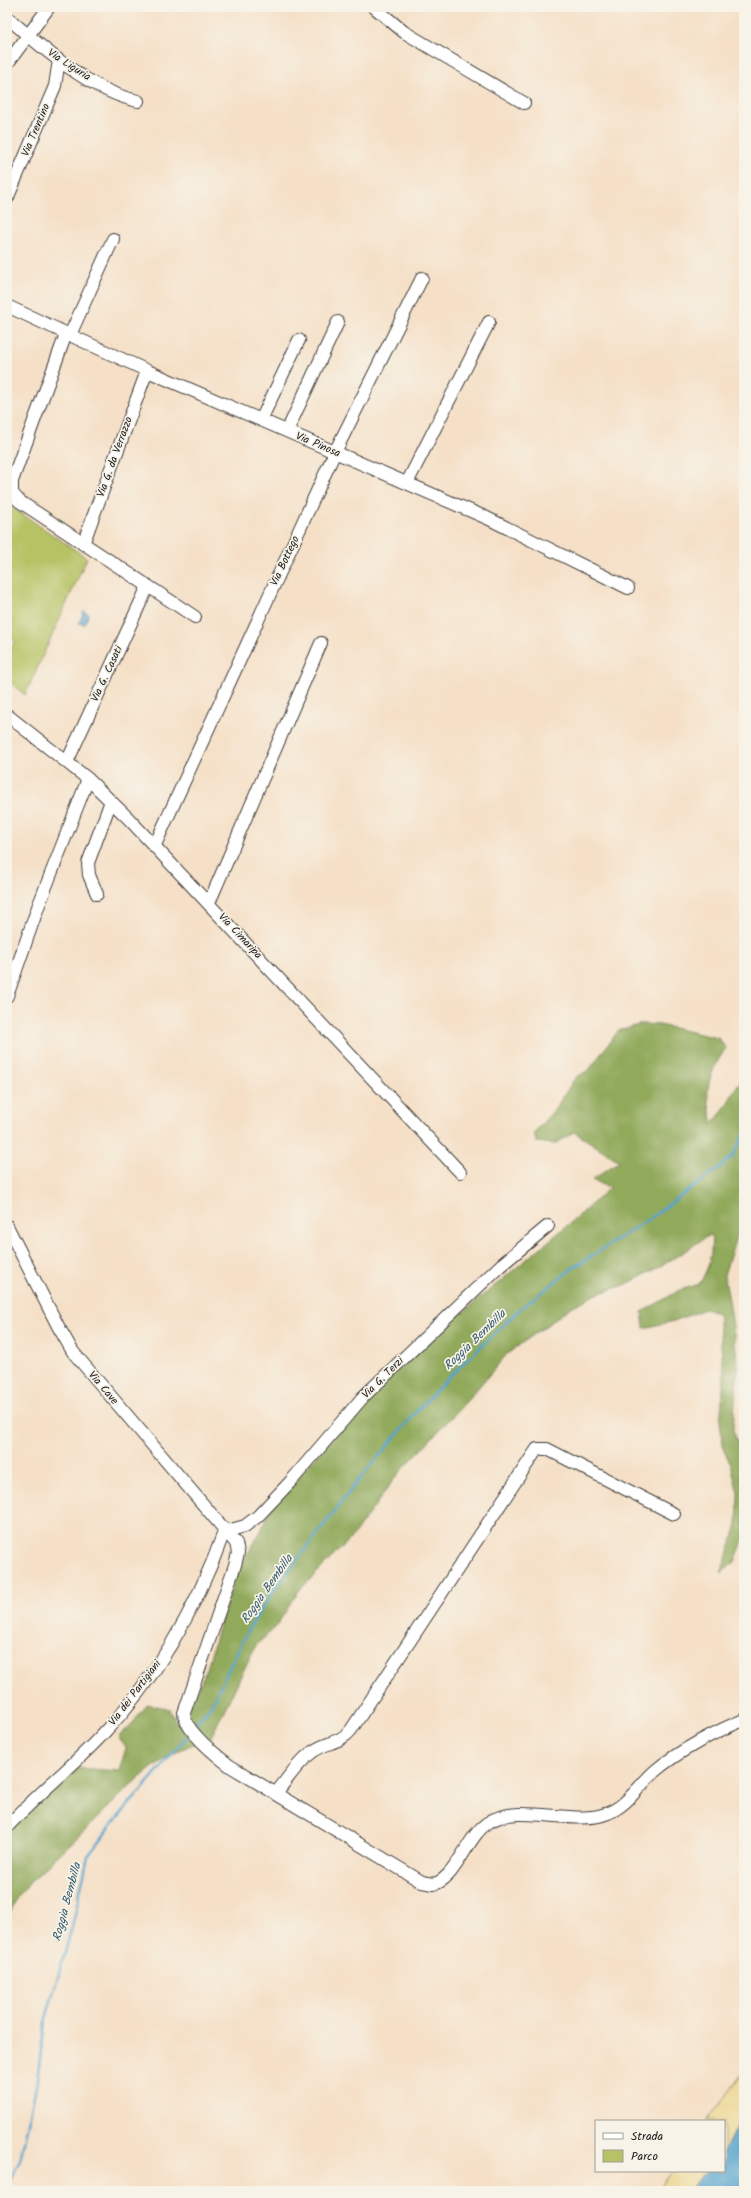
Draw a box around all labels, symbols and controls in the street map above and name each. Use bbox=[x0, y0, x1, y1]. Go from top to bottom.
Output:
street label: Via Liguria bbox=[44, 44, 94, 86]
street label: Via Trentino bbox=[17, 101, 55, 159]
street label: Via G. da Verrazzo bbox=[92, 414, 138, 500]
street label: Via Pinosa bbox=[293, 427, 343, 463]
street label: Via Bottego bbox=[265, 533, 305, 589]
street label: Via G. Casati bbox=[86, 643, 128, 705]
street label: Via Cimaripa bbox=[214, 909, 266, 963]
water label: Roggia Bembilla bbox=[439, 1304, 512, 1375]
street label: Via G. Terzi bbox=[358, 1352, 409, 1403]
street label: Via Cave bbox=[83, 1367, 123, 1409]
water label: Roggia Bembilla bbox=[236, 1549, 299, 1627]
street label: Via dei Partigiani bbox=[104, 1656, 166, 1730]
water label: Roggia Bembilla bbox=[47, 1859, 87, 1943]
legend bbox=[595, 2120, 725, 2172]
text: Strada bbox=[631, 2127, 664, 2146]
text: Parco bbox=[631, 2147, 658, 2166]

